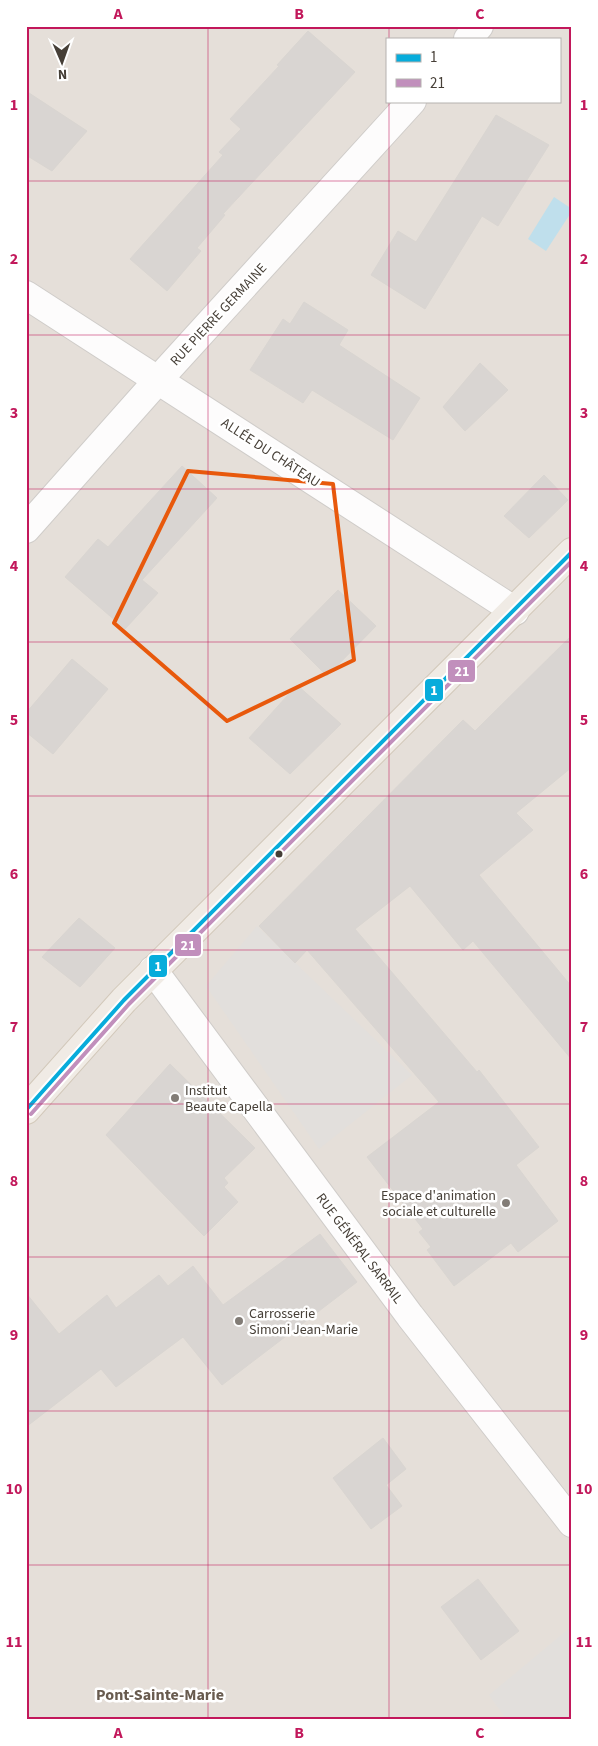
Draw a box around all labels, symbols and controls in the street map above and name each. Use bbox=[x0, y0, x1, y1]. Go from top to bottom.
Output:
text: A bbox=[112, 3, 123, 25]
text: B bbox=[294, 3, 304, 25]
text: C bbox=[475, 3, 485, 25]
north arrow bbox=[38, 38, 88, 88]
legend bbox=[386, 38, 560, 102]
text: 1 bbox=[430, 47, 437, 68]
text: N bbox=[57, 64, 67, 84]
text: 21 bbox=[430, 73, 445, 94]
text: 1 bbox=[10, 94, 18, 116]
text: 1 bbox=[580, 94, 588, 116]
text: 2 bbox=[10, 248, 18, 270]
text: 2 bbox=[580, 248, 588, 270]
street label: RUE PIERRE GERMAINE bbox=[166, 259, 272, 371]
text: 3 bbox=[10, 402, 18, 424]
text: 3 bbox=[580, 402, 588, 424]
street label: ALLÉE DU CHÂTEAU bbox=[217, 413, 324, 492]
text: 4 bbox=[10, 555, 19, 577]
text: 4 bbox=[580, 555, 589, 577]
line badge: 21 bbox=[447, 659, 476, 683]
text: 21 bbox=[455, 662, 469, 682]
line badge: 1 bbox=[424, 678, 444, 702]
text: 1 bbox=[430, 681, 438, 701]
text: 5 bbox=[10, 709, 18, 731]
text: 5 bbox=[580, 709, 588, 731]
unlabelled marker bbox=[274, 849, 284, 859]
text: 6 bbox=[10, 863, 18, 885]
text: 6 bbox=[580, 863, 588, 885]
line badge: 21 bbox=[174, 933, 202, 957]
text: 21 bbox=[181, 936, 195, 956]
line badge: 1 bbox=[148, 954, 168, 978]
text: 1 bbox=[154, 957, 162, 977]
text: 7 bbox=[10, 1016, 18, 1038]
text: 7 bbox=[580, 1016, 588, 1038]
place label: Institut Beaute Capella bbox=[185, 1081, 273, 1117]
marker: Institut Beaute Capella bbox=[169, 1092, 181, 1104]
text: 8 bbox=[10, 1170, 18, 1192]
text: 8 bbox=[580, 1170, 588, 1192]
place label: Espace d'animation sociale et culturelle bbox=[381, 1186, 496, 1222]
street label: RUE GÉNÉRAL SARRAIL bbox=[311, 1189, 408, 1308]
marker: Espace d'animation sociale et culturelle bbox=[500, 1197, 512, 1209]
place label: Carrosserie Simoni Jean-Marie bbox=[249, 1304, 358, 1340]
marker: Carrosserie Simoni Jean-Marie bbox=[233, 1315, 245, 1327]
text: 9 bbox=[10, 1324, 18, 1346]
text: 9 bbox=[580, 1324, 588, 1346]
text: 10 bbox=[6, 1478, 22, 1500]
text: 10 bbox=[576, 1478, 592, 1500]
text: 11 bbox=[6, 1631, 22, 1653]
text: 11 bbox=[576, 1631, 592, 1653]
district label: Pont-Sainte-Marie bbox=[96, 1684, 224, 1706]
text: A bbox=[112, 1722, 123, 1744]
text: B bbox=[294, 1722, 304, 1744]
text: C bbox=[475, 1722, 485, 1744]

